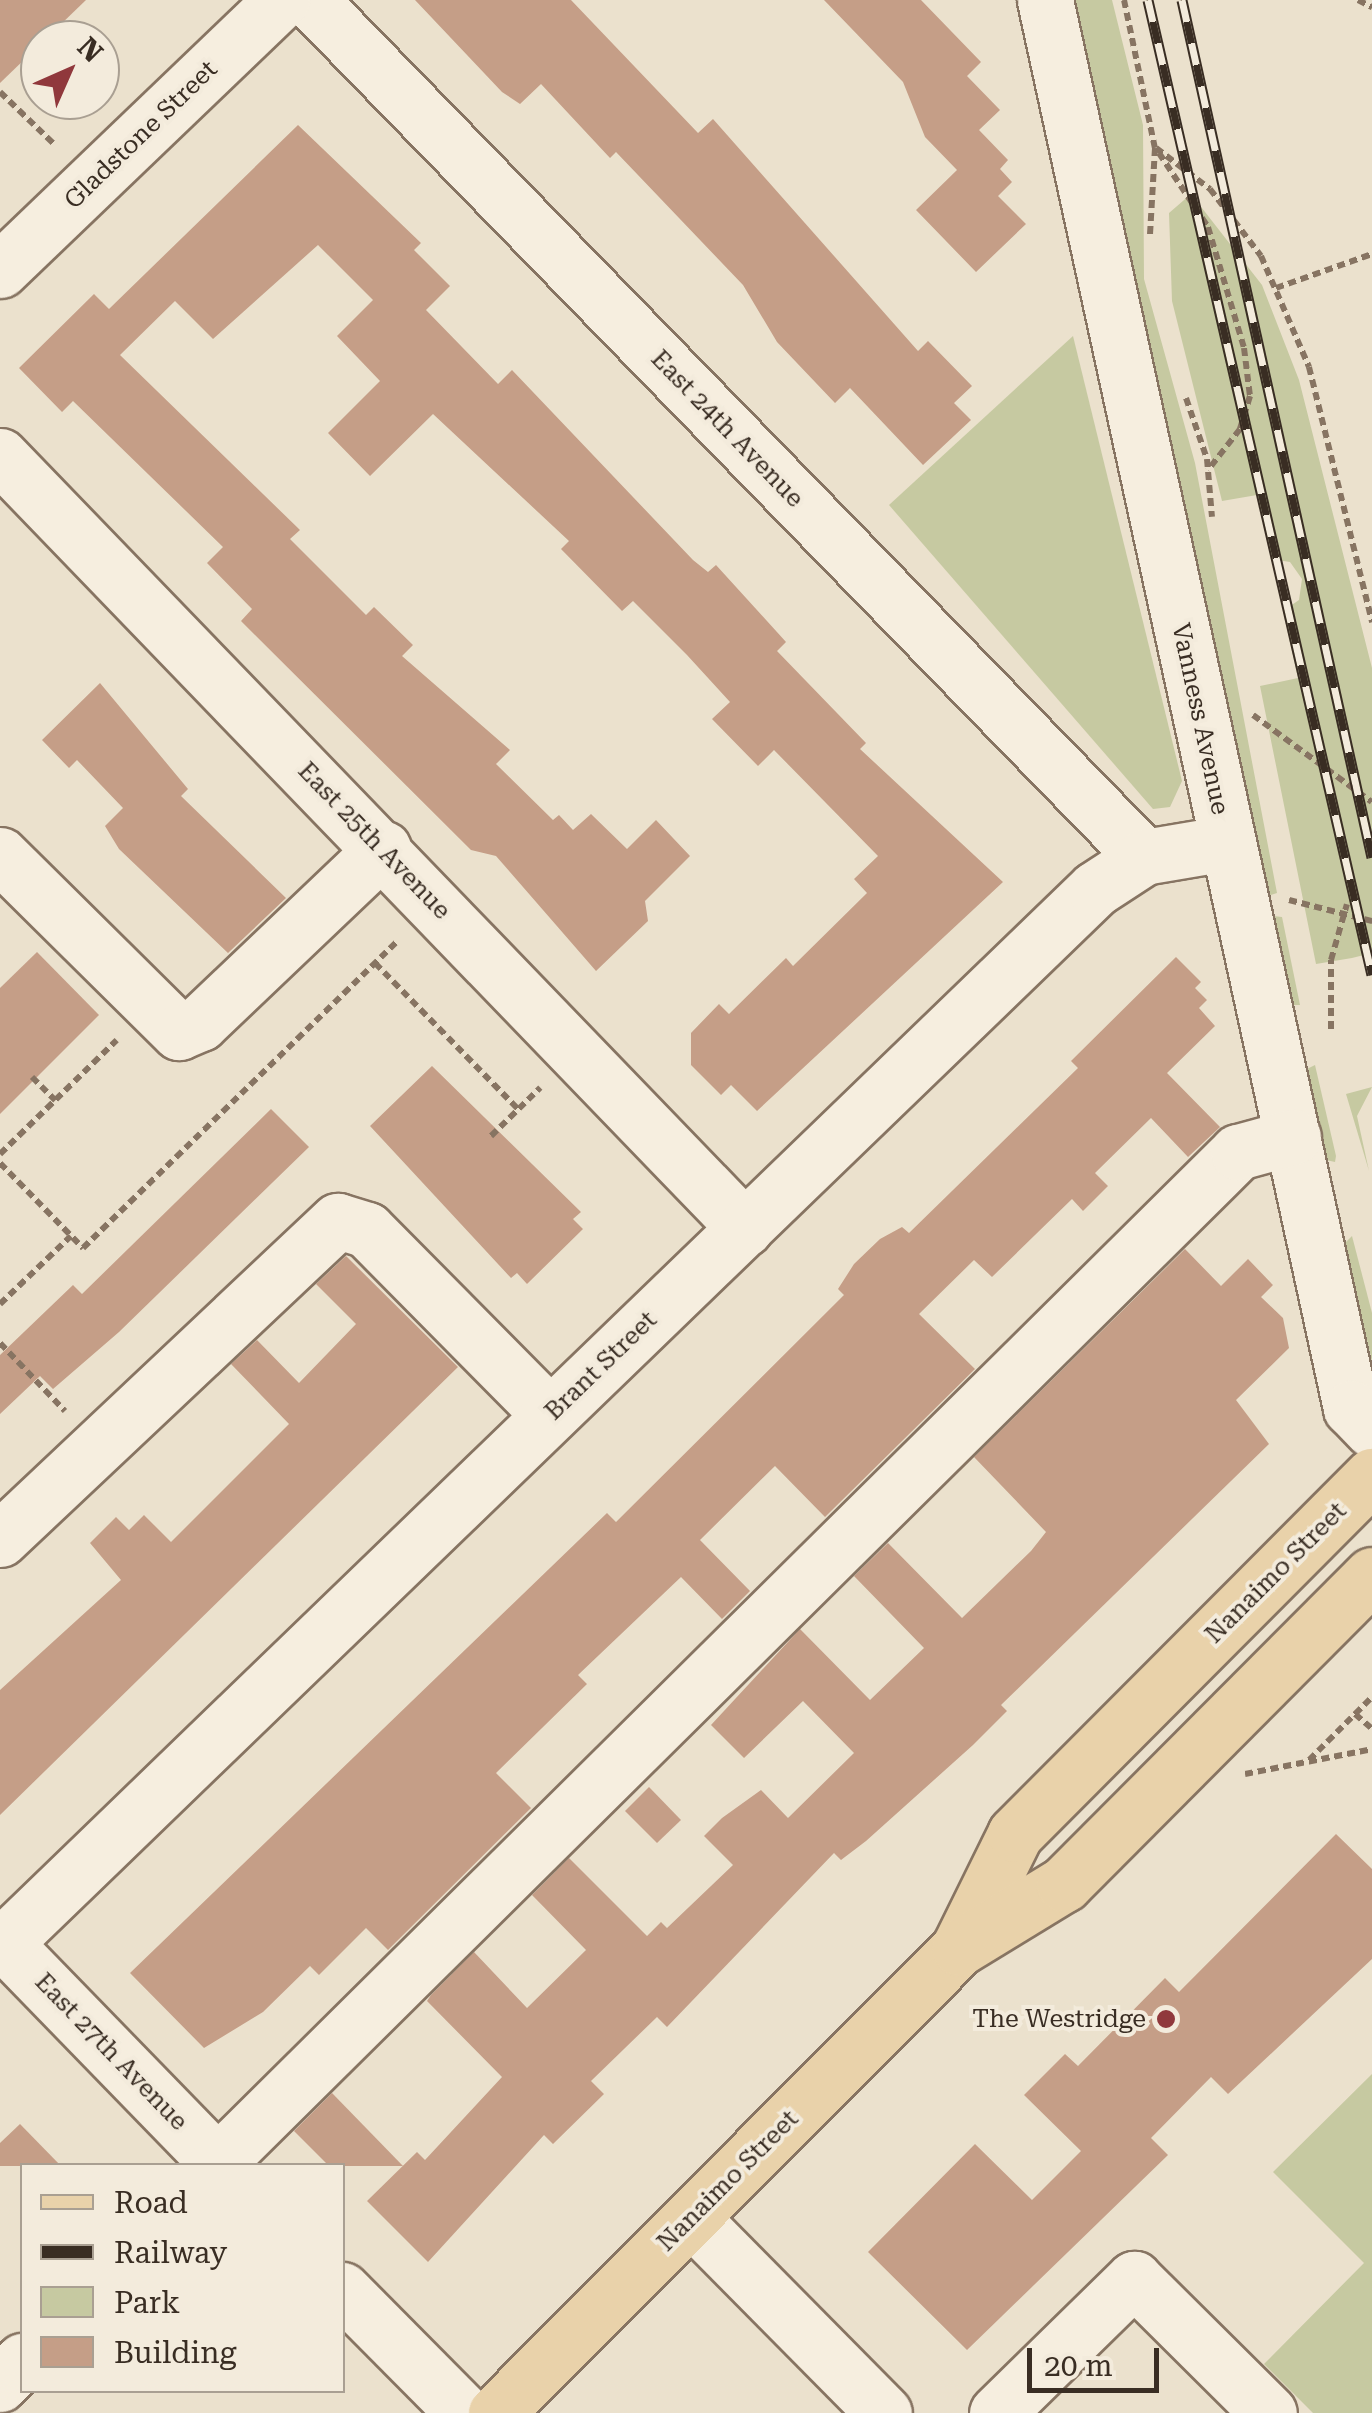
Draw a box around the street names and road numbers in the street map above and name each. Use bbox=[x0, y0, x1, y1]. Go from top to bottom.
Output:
street label: Gladstone Street bbox=[58, 55, 224, 215]
street label: East 24th Avenue bbox=[644, 344, 810, 514]
street label: Vanness Avenue bbox=[1165, 621, 1235, 817]
street label: East 25th Avenue bbox=[291, 756, 457, 926]
street label: Brant Street bbox=[539, 1305, 663, 1427]
street label: Nanaimo Street bbox=[1199, 1496, 1353, 1650]
street label: East 27th Avenue bbox=[28, 1967, 194, 2137]
street label: Nanaimo Street bbox=[651, 2104, 805, 2258]

